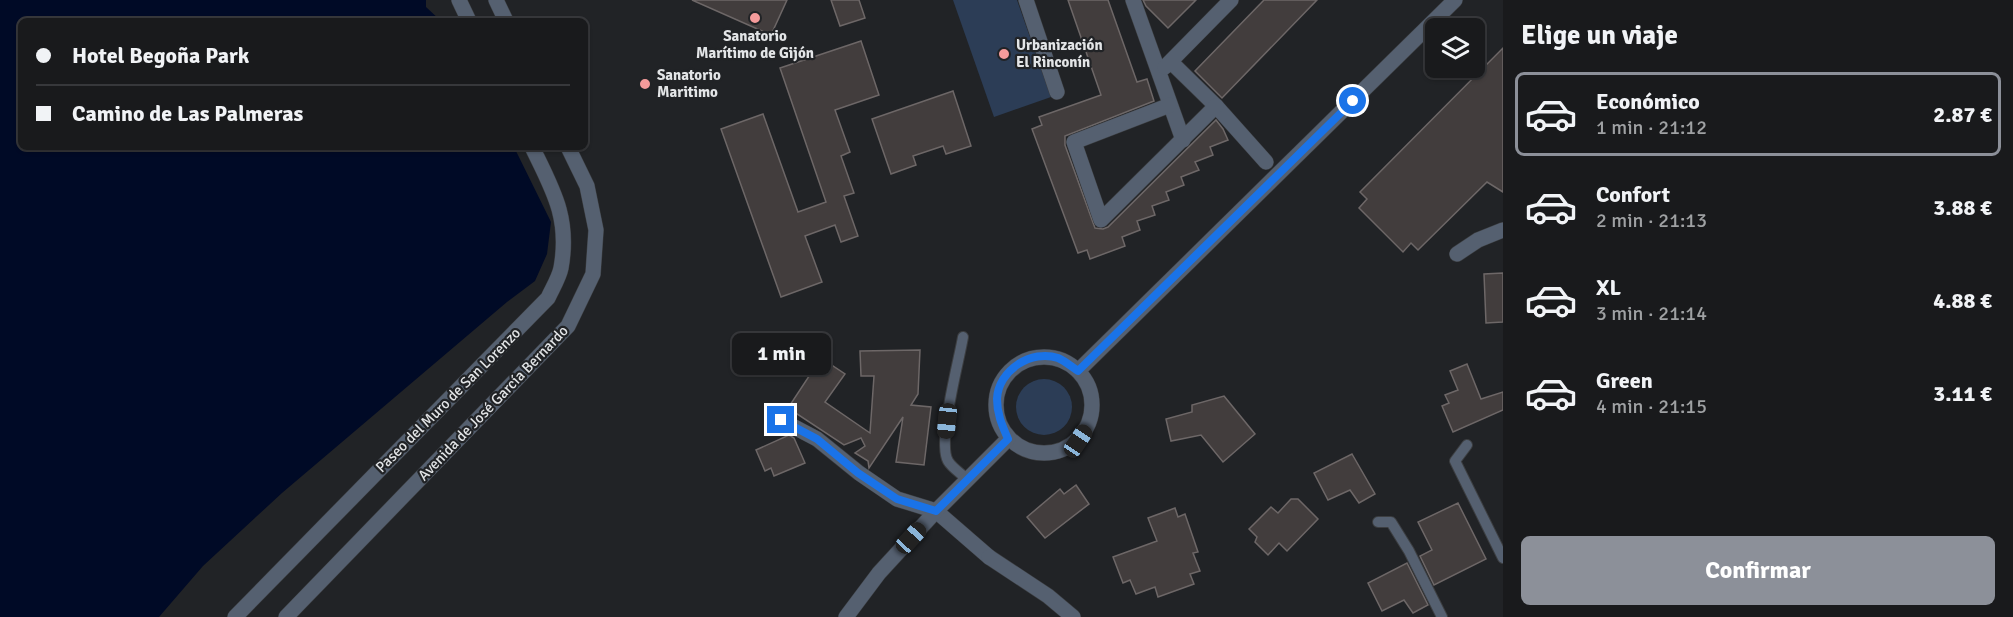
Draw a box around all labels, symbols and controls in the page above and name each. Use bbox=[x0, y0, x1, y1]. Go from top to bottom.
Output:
marker: Sanatorio Marítimo de Gijón bbox=[748, 11, 762, 25]
map controls bbox=[1425, 18, 1485, 78]
button: layers bbox=[1425, 18, 1485, 78]
text: Elige un viaje bbox=[1521, 19, 1678, 52]
place label: Sanatorio Marítimo de Gijón bbox=[696, 27, 814, 62]
place label: Urbanización El Rinconín bbox=[1016, 36, 1103, 71]
text: Hotel Begoña Park bbox=[72, 42, 249, 69]
marker: Urbanización El Rinconín bbox=[997, 47, 1011, 61]
place label: Sanatorio Maritimo bbox=[657, 66, 721, 101]
marker: Sanatorio Maritimo bbox=[638, 77, 652, 91]
route start bbox=[1339, 87, 1366, 114]
icon: car bbox=[1524, 87, 1578, 141]
text: Económico bbox=[1596, 88, 1700, 115]
text: Camino de Las Palmeras bbox=[72, 100, 303, 127]
text: 2.87 € bbox=[1933, 101, 1992, 128]
text: 1 min · 21:12 bbox=[1596, 115, 1707, 140]
icon: car bbox=[1524, 180, 1578, 234]
text: Confort bbox=[1596, 181, 1670, 208]
text: 3.88 € bbox=[1933, 194, 1992, 221]
text: 2 min · 21:13 bbox=[1596, 208, 1707, 233]
icon: car bbox=[1524, 273, 1578, 327]
text: XL bbox=[1596, 274, 1621, 301]
text: 4.88 € bbox=[1933, 287, 1992, 314]
text: 3 min · 21:14 bbox=[1596, 301, 1707, 326]
street label: Avenida de José García Bernardo bbox=[414, 322, 572, 484]
street label: Paseo del Muro de San Lorenzo bbox=[372, 324, 524, 476]
callout: 1 min bbox=[732, 333, 830, 375]
text: 1 min bbox=[757, 341, 806, 366]
icon: car bbox=[1524, 366, 1578, 420]
text: Green bbox=[1596, 367, 1653, 394]
text: 3.11 € bbox=[1933, 380, 1992, 407]
text: 4 min · 21:15 bbox=[1596, 394, 1707, 419]
car bbox=[936, 402, 958, 440]
route end bbox=[767, 406, 794, 433]
car bbox=[1060, 421, 1096, 461]
car bbox=[892, 519, 930, 557]
button: Confirmar bbox=[1521, 536, 1995, 605]

